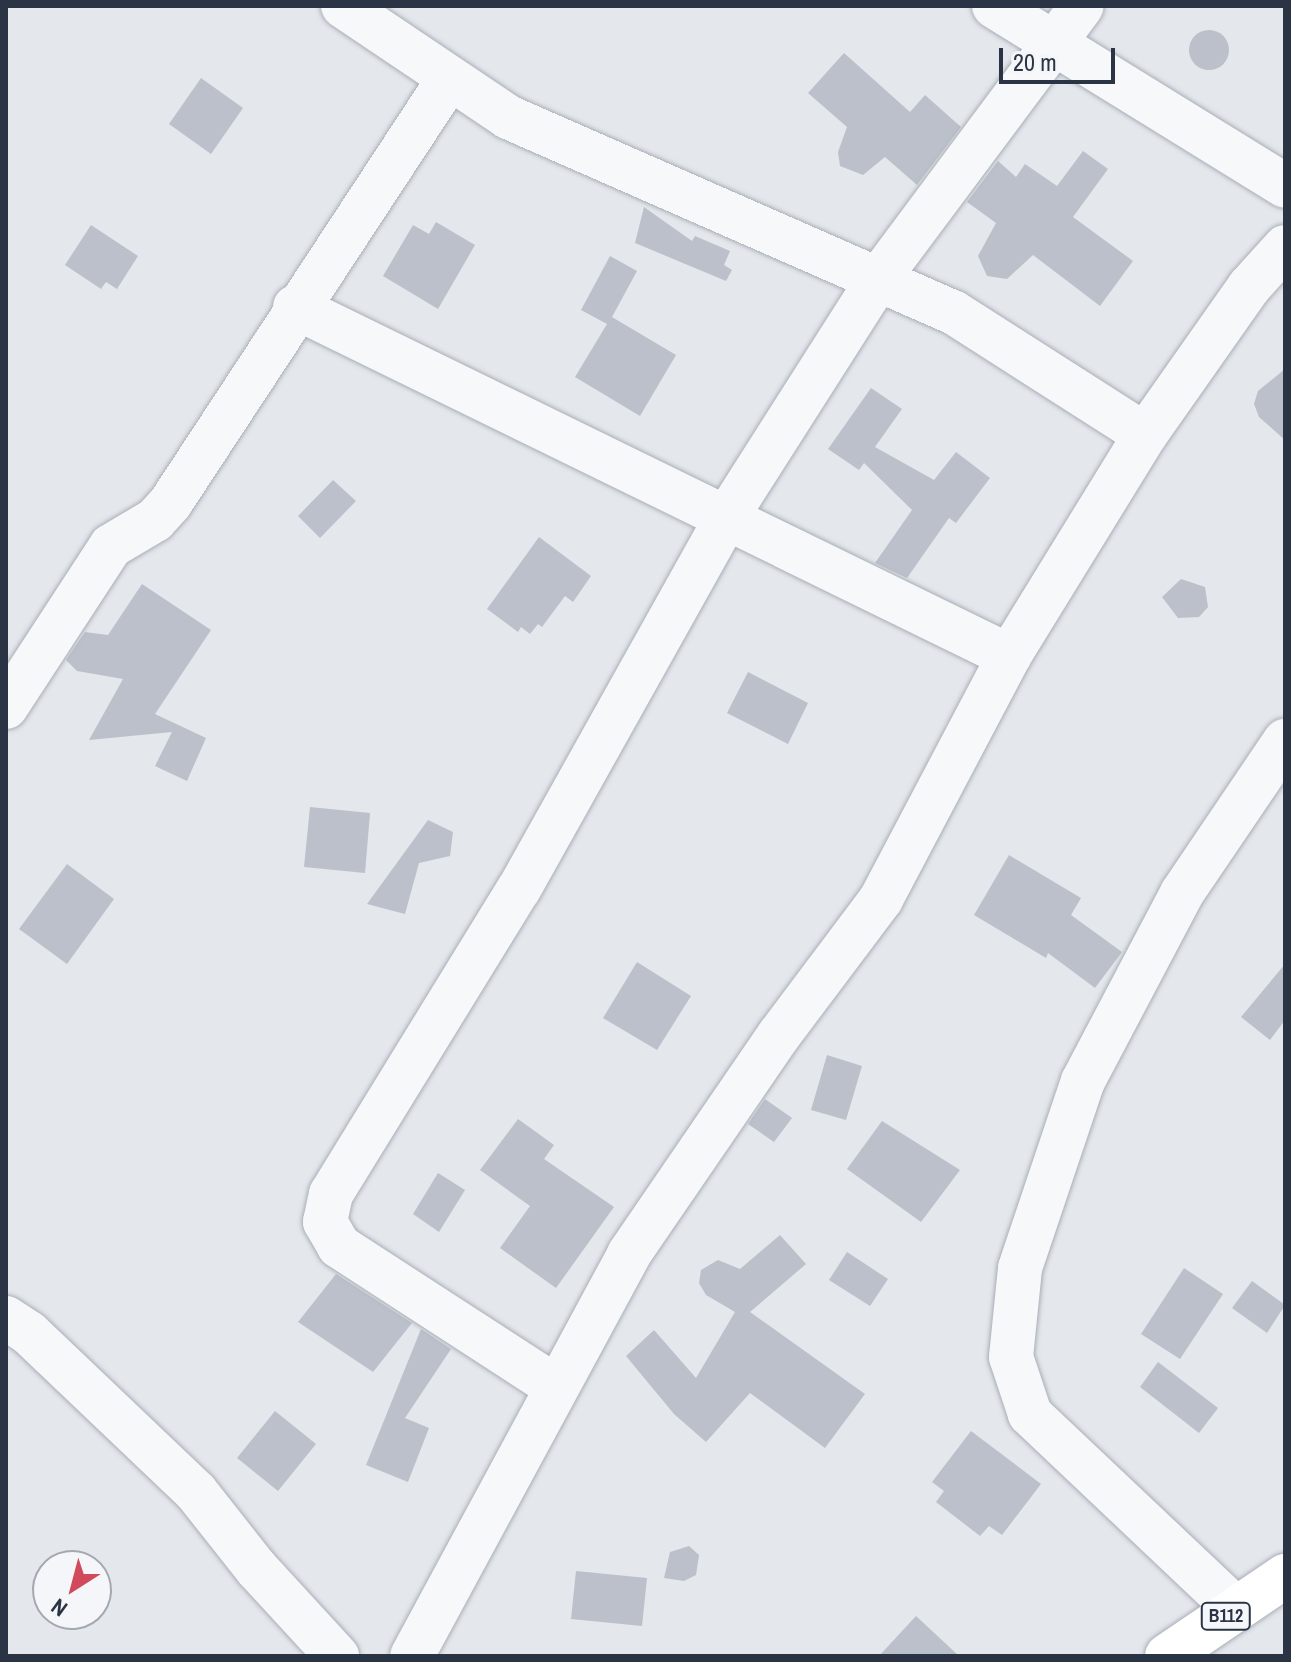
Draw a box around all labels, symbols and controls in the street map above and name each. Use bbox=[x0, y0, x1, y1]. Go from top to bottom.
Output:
scale bar bbox=[1003, 32, 1119, 82]
text: 20 m bbox=[1013, 46, 1057, 78]
north arrow bbox=[32, 1550, 112, 1630]
text: N bbox=[45, 1592, 73, 1624]
road number: B112 bbox=[1200, 1602, 1252, 1630]

